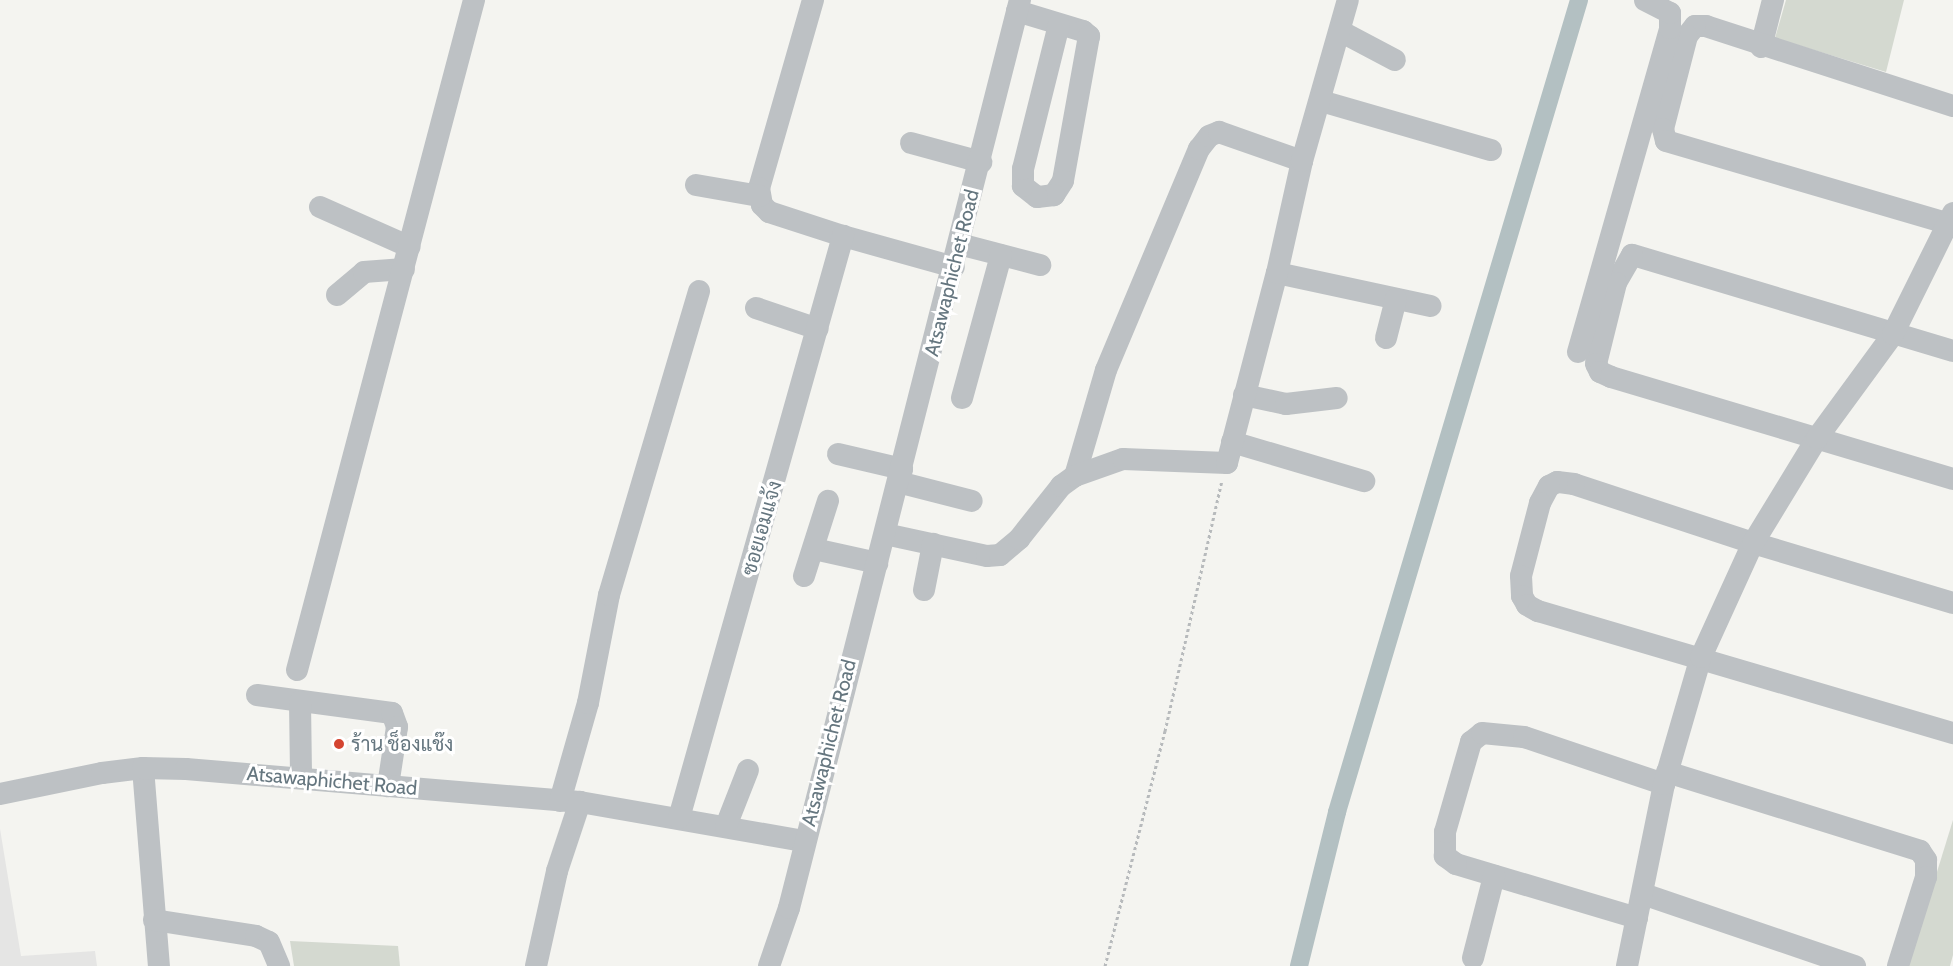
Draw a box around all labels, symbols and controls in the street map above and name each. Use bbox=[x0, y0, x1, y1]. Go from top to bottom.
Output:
street label: Atsawaphichet Road bbox=[920, 187, 984, 359]
street label: ซอยเอมแจ้ง bbox=[737, 478, 787, 578]
street label: Atsawaphichet Road bbox=[797, 657, 861, 829]
place label: ร้าน ช็องแช๊ง bbox=[351, 732, 453, 756]
marker: ร้าน ช็องแช๊ง bbox=[332, 737, 346, 751]
street label: Atsawaphichet Road bbox=[246, 762, 418, 800]

